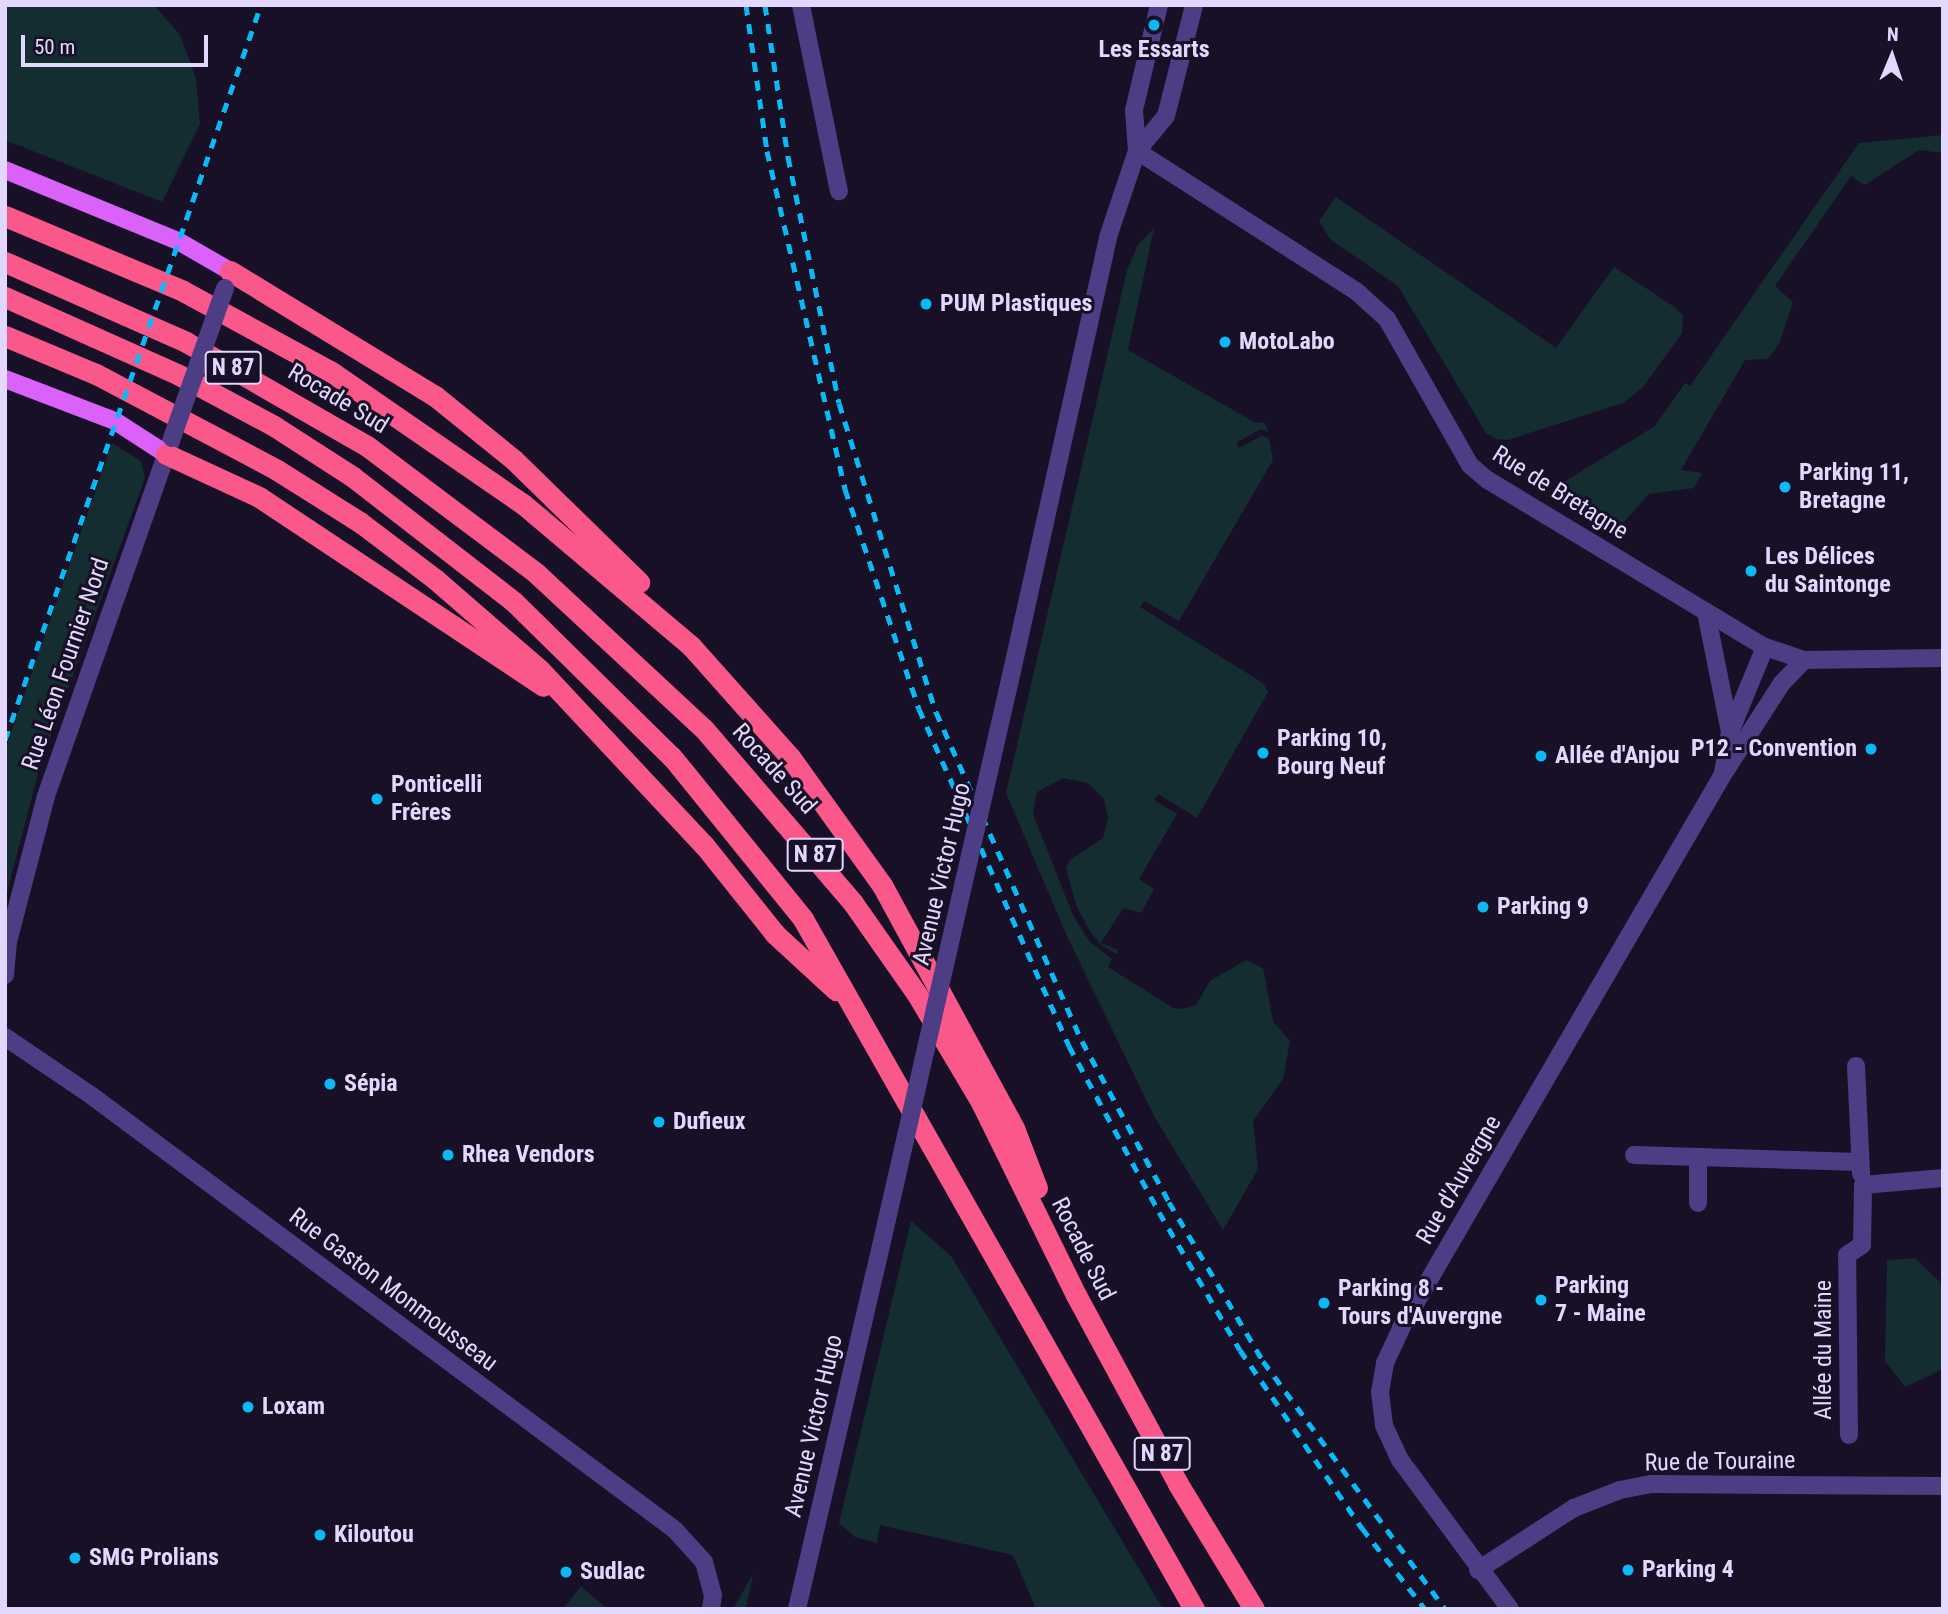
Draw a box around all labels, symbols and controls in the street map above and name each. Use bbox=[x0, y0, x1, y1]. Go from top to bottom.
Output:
marker: Les Essarts bbox=[1146, 17, 1162, 33]
scale bar bbox=[24, 21, 212, 65]
north arrow bbox=[1857, 21, 1927, 91]
text: N bbox=[1887, 23, 1899, 46]
text: 50 m bbox=[34, 35, 75, 59]
place label: Les Essarts bbox=[1098, 36, 1210, 64]
place label: PUM Plastiques bbox=[940, 290, 1092, 318]
marker: PUM Plastiques bbox=[918, 296, 934, 312]
place label: MotoLabo bbox=[1239, 328, 1335, 356]
marker: MotoLabo bbox=[1217, 334, 1233, 350]
road number: N 87 bbox=[203, 348, 263, 388]
street label: Rocade Sud bbox=[283, 358, 393, 440]
street label: Rue de Bretagne bbox=[1487, 440, 1633, 546]
place label: Parking 11, Bretagne bbox=[1799, 459, 1909, 515]
marker: Parking 11, Bretagne bbox=[1777, 479, 1793, 495]
place label: Les Délices du Saintonge bbox=[1765, 543, 1891, 599]
street label: Rue Léon Fournier Nord bbox=[16, 554, 116, 774]
marker: Les Délices du Saintonge bbox=[1743, 563, 1759, 579]
street label: Rocade Sud bbox=[726, 718, 822, 820]
place label: Parking 10, Bourg Neuf bbox=[1277, 725, 1387, 781]
place label: P12 - Convention bbox=[1691, 735, 1857, 763]
marker: P12 - Convention bbox=[1863, 741, 1879, 757]
place label: Allée d'Anjou bbox=[1555, 742, 1680, 770]
marker: Parking 10, Bourg Neuf bbox=[1255, 745, 1271, 761]
marker: Allée d'Anjou bbox=[1533, 748, 1549, 764]
place label: Ponticelli Frêres bbox=[391, 771, 482, 827]
street label: Avenue Victor Hugo bbox=[907, 780, 977, 968]
marker: Ponticelli Frêres bbox=[369, 791, 385, 807]
road number: N 87 bbox=[785, 835, 845, 874]
place label: Parking 9 bbox=[1497, 893, 1589, 921]
marker: Parking 9 bbox=[1475, 899, 1491, 915]
place label: Sépia bbox=[344, 1070, 398, 1098]
marker: Sépia bbox=[322, 1076, 338, 1092]
place label: Dufieux bbox=[673, 1108, 746, 1136]
street label: Rue d'Auvergne bbox=[1410, 1110, 1508, 1250]
marker: Dufieux bbox=[651, 1114, 667, 1130]
place label: Rhea Vendors bbox=[462, 1141, 595, 1169]
marker: Rhea Vendors bbox=[440, 1147, 456, 1163]
street label: Rocade Sud bbox=[1045, 1193, 1121, 1305]
street label: Rue Gaston Monmousseau bbox=[283, 1202, 503, 1378]
place label: Parking 7 - Maine bbox=[1555, 1272, 1646, 1328]
place label: Parking 8 - Tours d'Auvergne bbox=[1338, 1275, 1502, 1331]
street label: Allée du Maine bbox=[1810, 1280, 1838, 1420]
marker: Parking 7 - Maine bbox=[1533, 1292, 1549, 1308]
marker: Parking 8 - Tours d'Auvergne bbox=[1316, 1295, 1332, 1311]
street label: Avenue Victor Hugo bbox=[779, 1332, 849, 1520]
place label: Loxam bbox=[262, 1393, 325, 1421]
marker: Loxam bbox=[240, 1399, 256, 1415]
road number: N 87 bbox=[1132, 1434, 1192, 1474]
street label: Rue de Touraine bbox=[1644, 1446, 1796, 1478]
place label: Kiloutou bbox=[334, 1521, 414, 1549]
marker: Kiloutou bbox=[312, 1527, 328, 1543]
place label: SMG Prolians bbox=[89, 1544, 219, 1572]
marker: SMG Prolians bbox=[67, 1550, 83, 1566]
place label: Parking 4 bbox=[1642, 1556, 1734, 1584]
place label: Sudlac bbox=[580, 1558, 645, 1586]
marker: Parking 4 bbox=[1620, 1562, 1636, 1578]
marker: Sudlac bbox=[558, 1564, 574, 1580]

